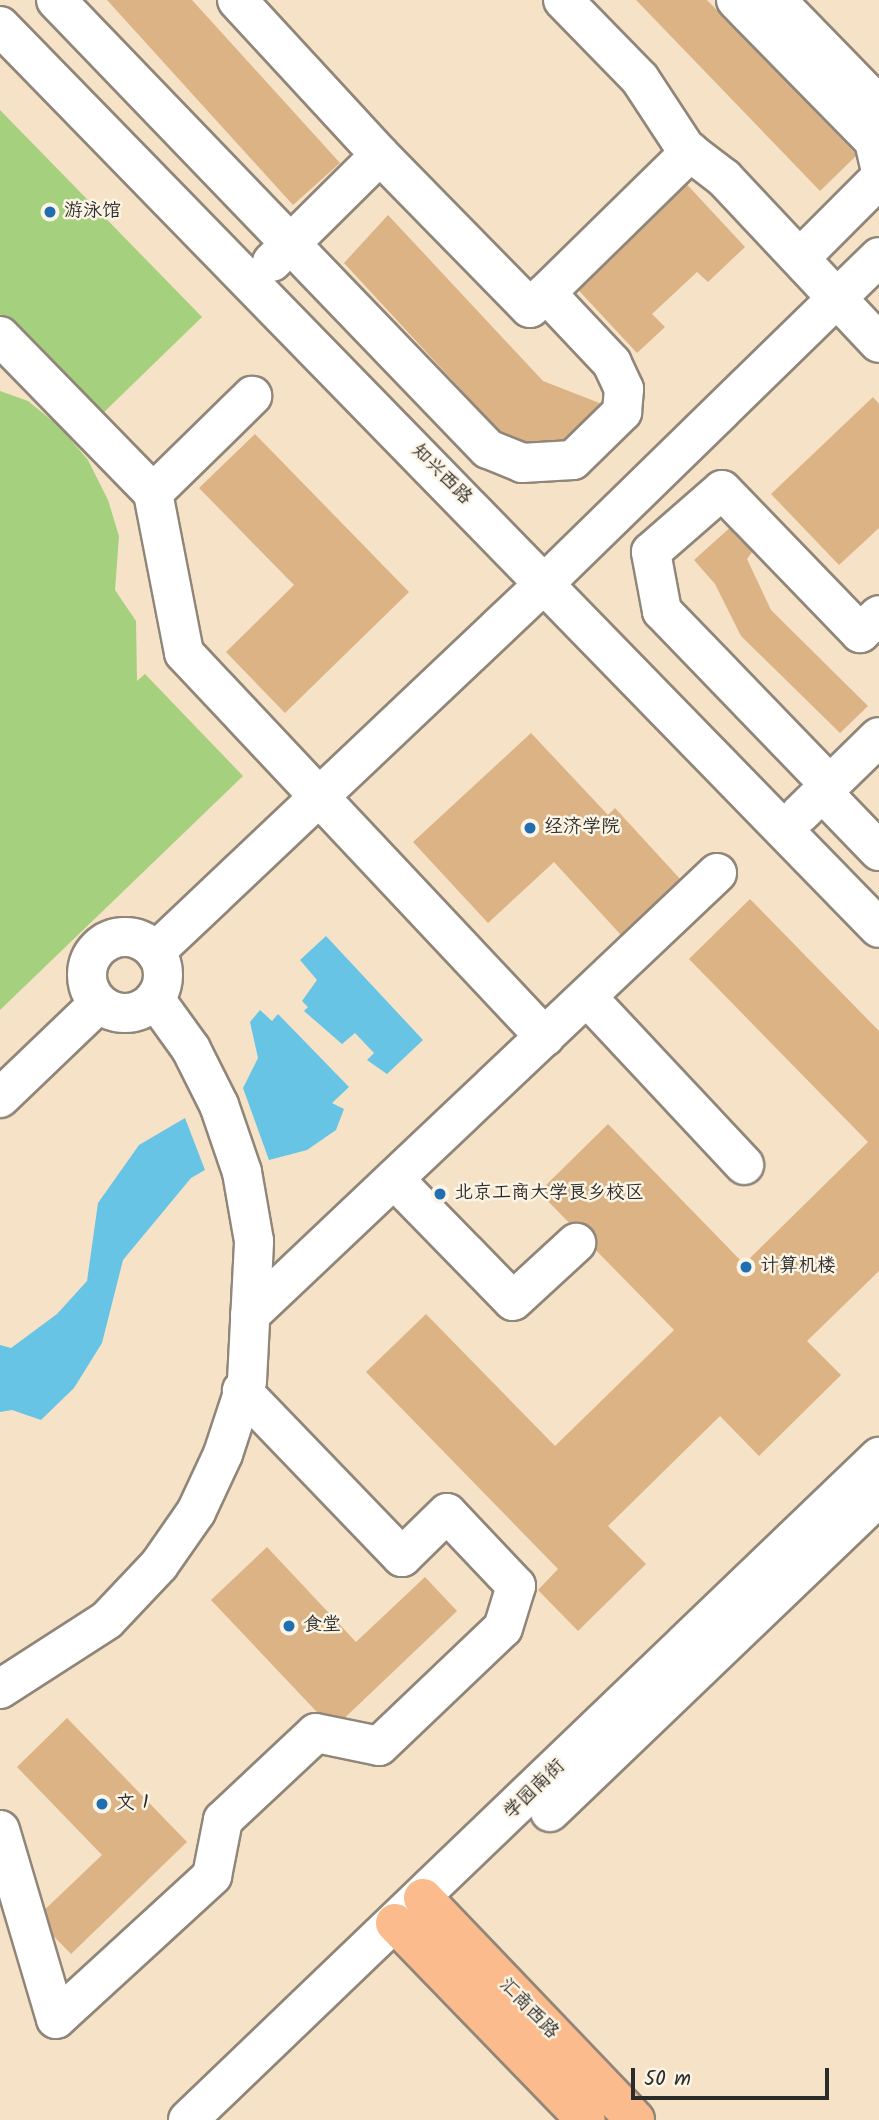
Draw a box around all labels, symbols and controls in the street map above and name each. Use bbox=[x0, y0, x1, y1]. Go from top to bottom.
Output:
place label: 游泳馆 bbox=[64, 201, 121, 223]
marker: 游泳馆 bbox=[42, 204, 58, 220]
street label: 知兴西路 bbox=[406, 440, 476, 510]
place label: 经济学院 bbox=[544, 817, 620, 839]
marker: 经济学院 bbox=[522, 820, 538, 836]
place label: 北京工商大学良乡校区 bbox=[454, 1183, 644, 1205]
marker: 北京工商大学良乡校区 bbox=[432, 1186, 448, 1202]
place label: 计算机楼 bbox=[760, 1256, 836, 1278]
marker: 计算机楼 bbox=[738, 1259, 754, 1275]
place label: 食堂 bbox=[303, 1615, 341, 1637]
marker: 食堂 bbox=[281, 1618, 297, 1634]
street label: 学园南街 bbox=[500, 1755, 570, 1825]
place label: 文 1 bbox=[116, 1793, 149, 1815]
marker: 文 1 bbox=[94, 1796, 110, 1812]
street label: 汇商西路 bbox=[493, 1974, 563, 2044]
scale bar bbox=[634, 2054, 832, 2098]
text: 50 m bbox=[644, 2063, 691, 2096]

